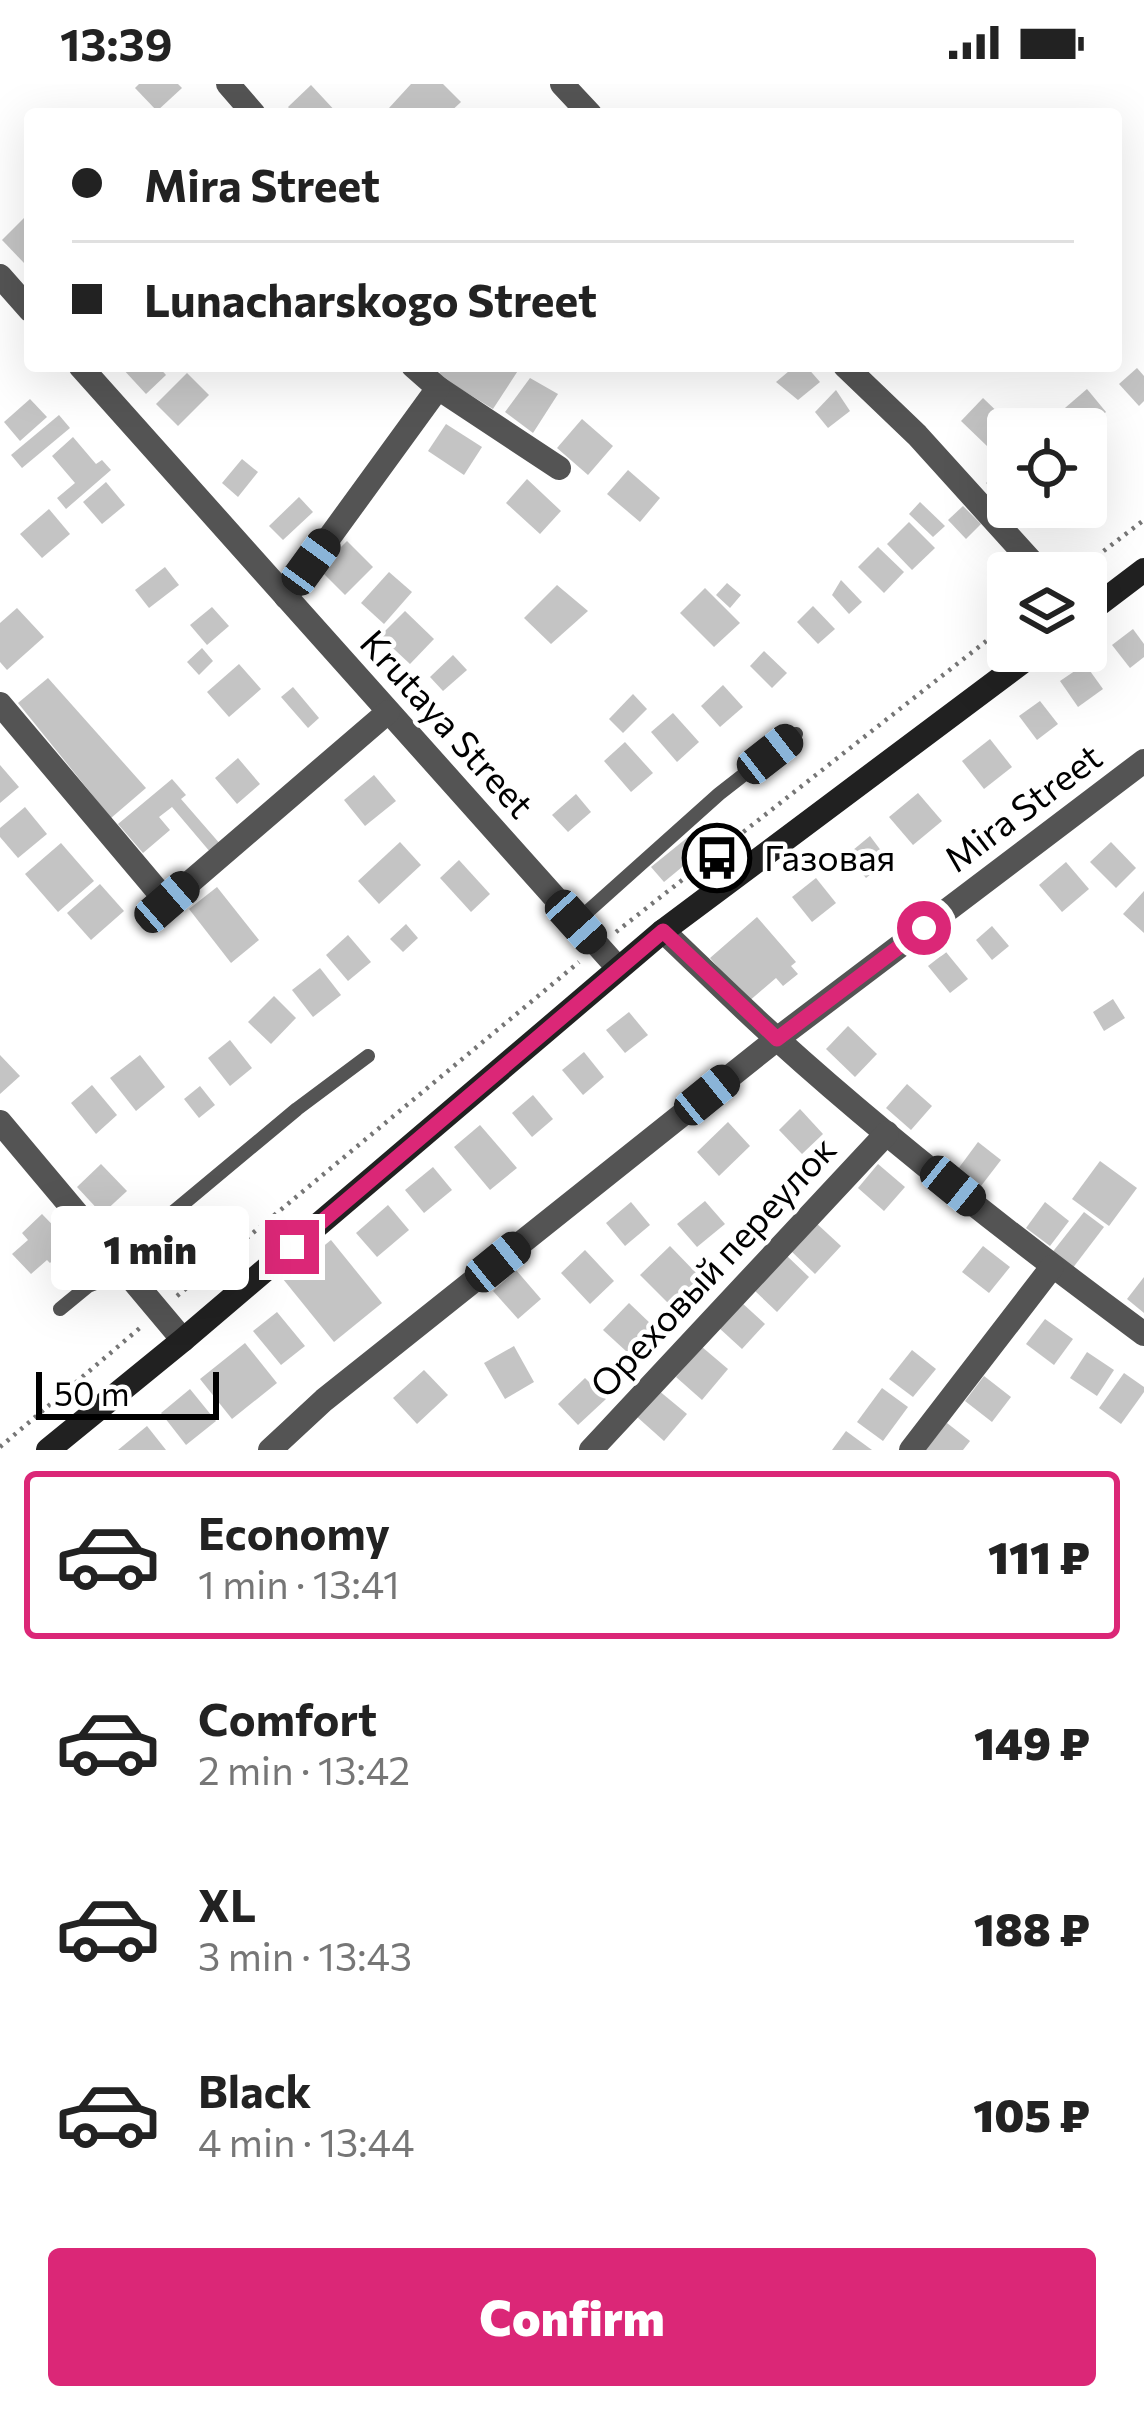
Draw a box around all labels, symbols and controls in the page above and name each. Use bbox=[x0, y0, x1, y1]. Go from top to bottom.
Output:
text: 13:39 bbox=[60, 15, 172, 70]
text: Mira Street bbox=[144, 156, 380, 211]
text: Lunacharskogo Street bbox=[144, 271, 597, 326]
map controls bbox=[987, 408, 1107, 672]
button: locate bbox=[987, 408, 1107, 528]
car bbox=[275, 522, 347, 602]
button: layers bbox=[987, 552, 1107, 672]
street label: Krutaya Street bbox=[353, 620, 544, 826]
car bbox=[731, 718, 809, 790]
street label: Mira Street bbox=[935, 733, 1109, 880]
bus stop icon: Газовая bbox=[682, 823, 752, 893]
place label: Газовая bbox=[764, 834, 896, 878]
car bbox=[128, 865, 206, 939]
car bbox=[539, 883, 613, 961]
route start bbox=[897, 901, 951, 955]
car bbox=[668, 1058, 746, 1132]
street label: Ореховый переулок bbox=[579, 1126, 844, 1405]
car bbox=[914, 1149, 992, 1223]
callout: 1 min bbox=[52, 1205, 250, 1289]
route end bbox=[265, 1220, 319, 1274]
text: 1 min bbox=[103, 1224, 197, 1272]
car bbox=[459, 1225, 537, 1299]
scale bar bbox=[36, 1366, 219, 1419]
text: 50 m bbox=[54, 1372, 130, 1413]
icon: car bbox=[54, 1501, 162, 1609]
text: Economy bbox=[198, 1504, 390, 1559]
text: 111 ₽ bbox=[988, 1528, 1090, 1583]
text: 1 min · 13:41 bbox=[198, 1559, 400, 1607]
icon: car bbox=[54, 1687, 162, 1795]
text: Comfort bbox=[198, 1690, 377, 1745]
text: 149 ₽ bbox=[974, 1714, 1090, 1769]
text: 2 min · 13:42 bbox=[198, 1745, 410, 1793]
icon: car bbox=[54, 1873, 162, 1981]
text: XL bbox=[198, 1876, 256, 1931]
text: 188 ₽ bbox=[974, 1900, 1090, 1955]
text: 3 min · 13:43 bbox=[198, 1931, 412, 1979]
icon: car bbox=[54, 2059, 162, 2167]
text: Black bbox=[198, 2062, 311, 2117]
text: 105 ₽ bbox=[973, 2086, 1090, 2141]
text: 4 min · 13:44 bbox=[198, 2117, 414, 2165]
button: Confirm bbox=[48, 2248, 1096, 2386]

